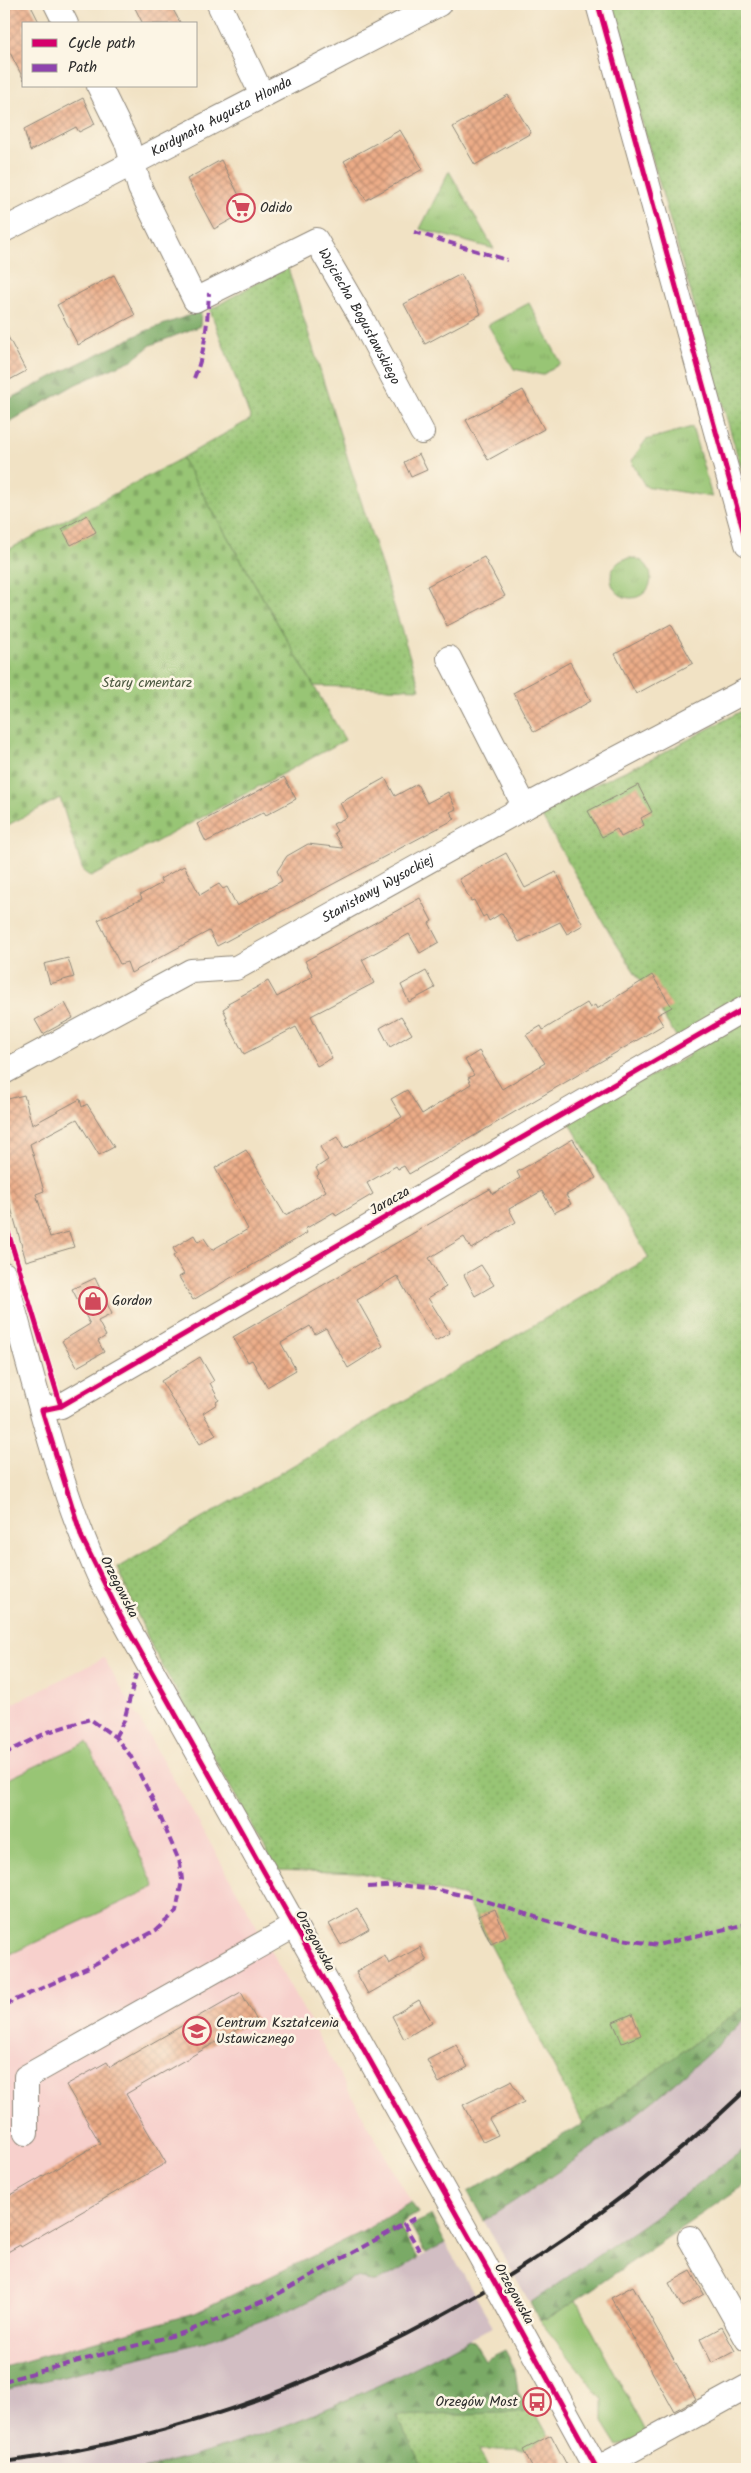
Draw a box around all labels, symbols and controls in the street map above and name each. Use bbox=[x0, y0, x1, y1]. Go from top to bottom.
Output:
legend bbox=[22, 22, 198, 88]
text: Cycle path bbox=[68, 32, 135, 56]
text: Path bbox=[68, 56, 97, 80]
street label: Kardynała Augusta Hlonda bbox=[147, 71, 296, 163]
supermarket icon: Odido bbox=[226, 193, 256, 223]
place label: Odido bbox=[260, 197, 292, 219]
street label: Wojciecha Bogusławskiego bbox=[312, 244, 406, 389]
park label: Stary cmentarz bbox=[102, 672, 192, 694]
street label: Stanisławy Wysockiej bbox=[318, 849, 438, 929]
street label: Jaracza bbox=[366, 1181, 414, 1221]
shop icon: Gordon bbox=[78, 1286, 108, 1316]
place label: Gordon bbox=[112, 1290, 152, 1312]
street label: Orzegowska bbox=[94, 1552, 144, 1622]
street label: Orzegowska bbox=[289, 1906, 341, 1976]
place label: Centrum Kształcenia Ustawicznego bbox=[216, 2012, 339, 2050]
school or university icon: Centrum Kształcenia Ustawicznego bbox=[182, 2016, 212, 2046]
street label: Orzegowska bbox=[488, 2259, 540, 2329]
bus stop icon: Orzegów Most bbox=[522, 2387, 552, 2417]
place label: Orzegów Most bbox=[436, 2391, 519, 2413]

